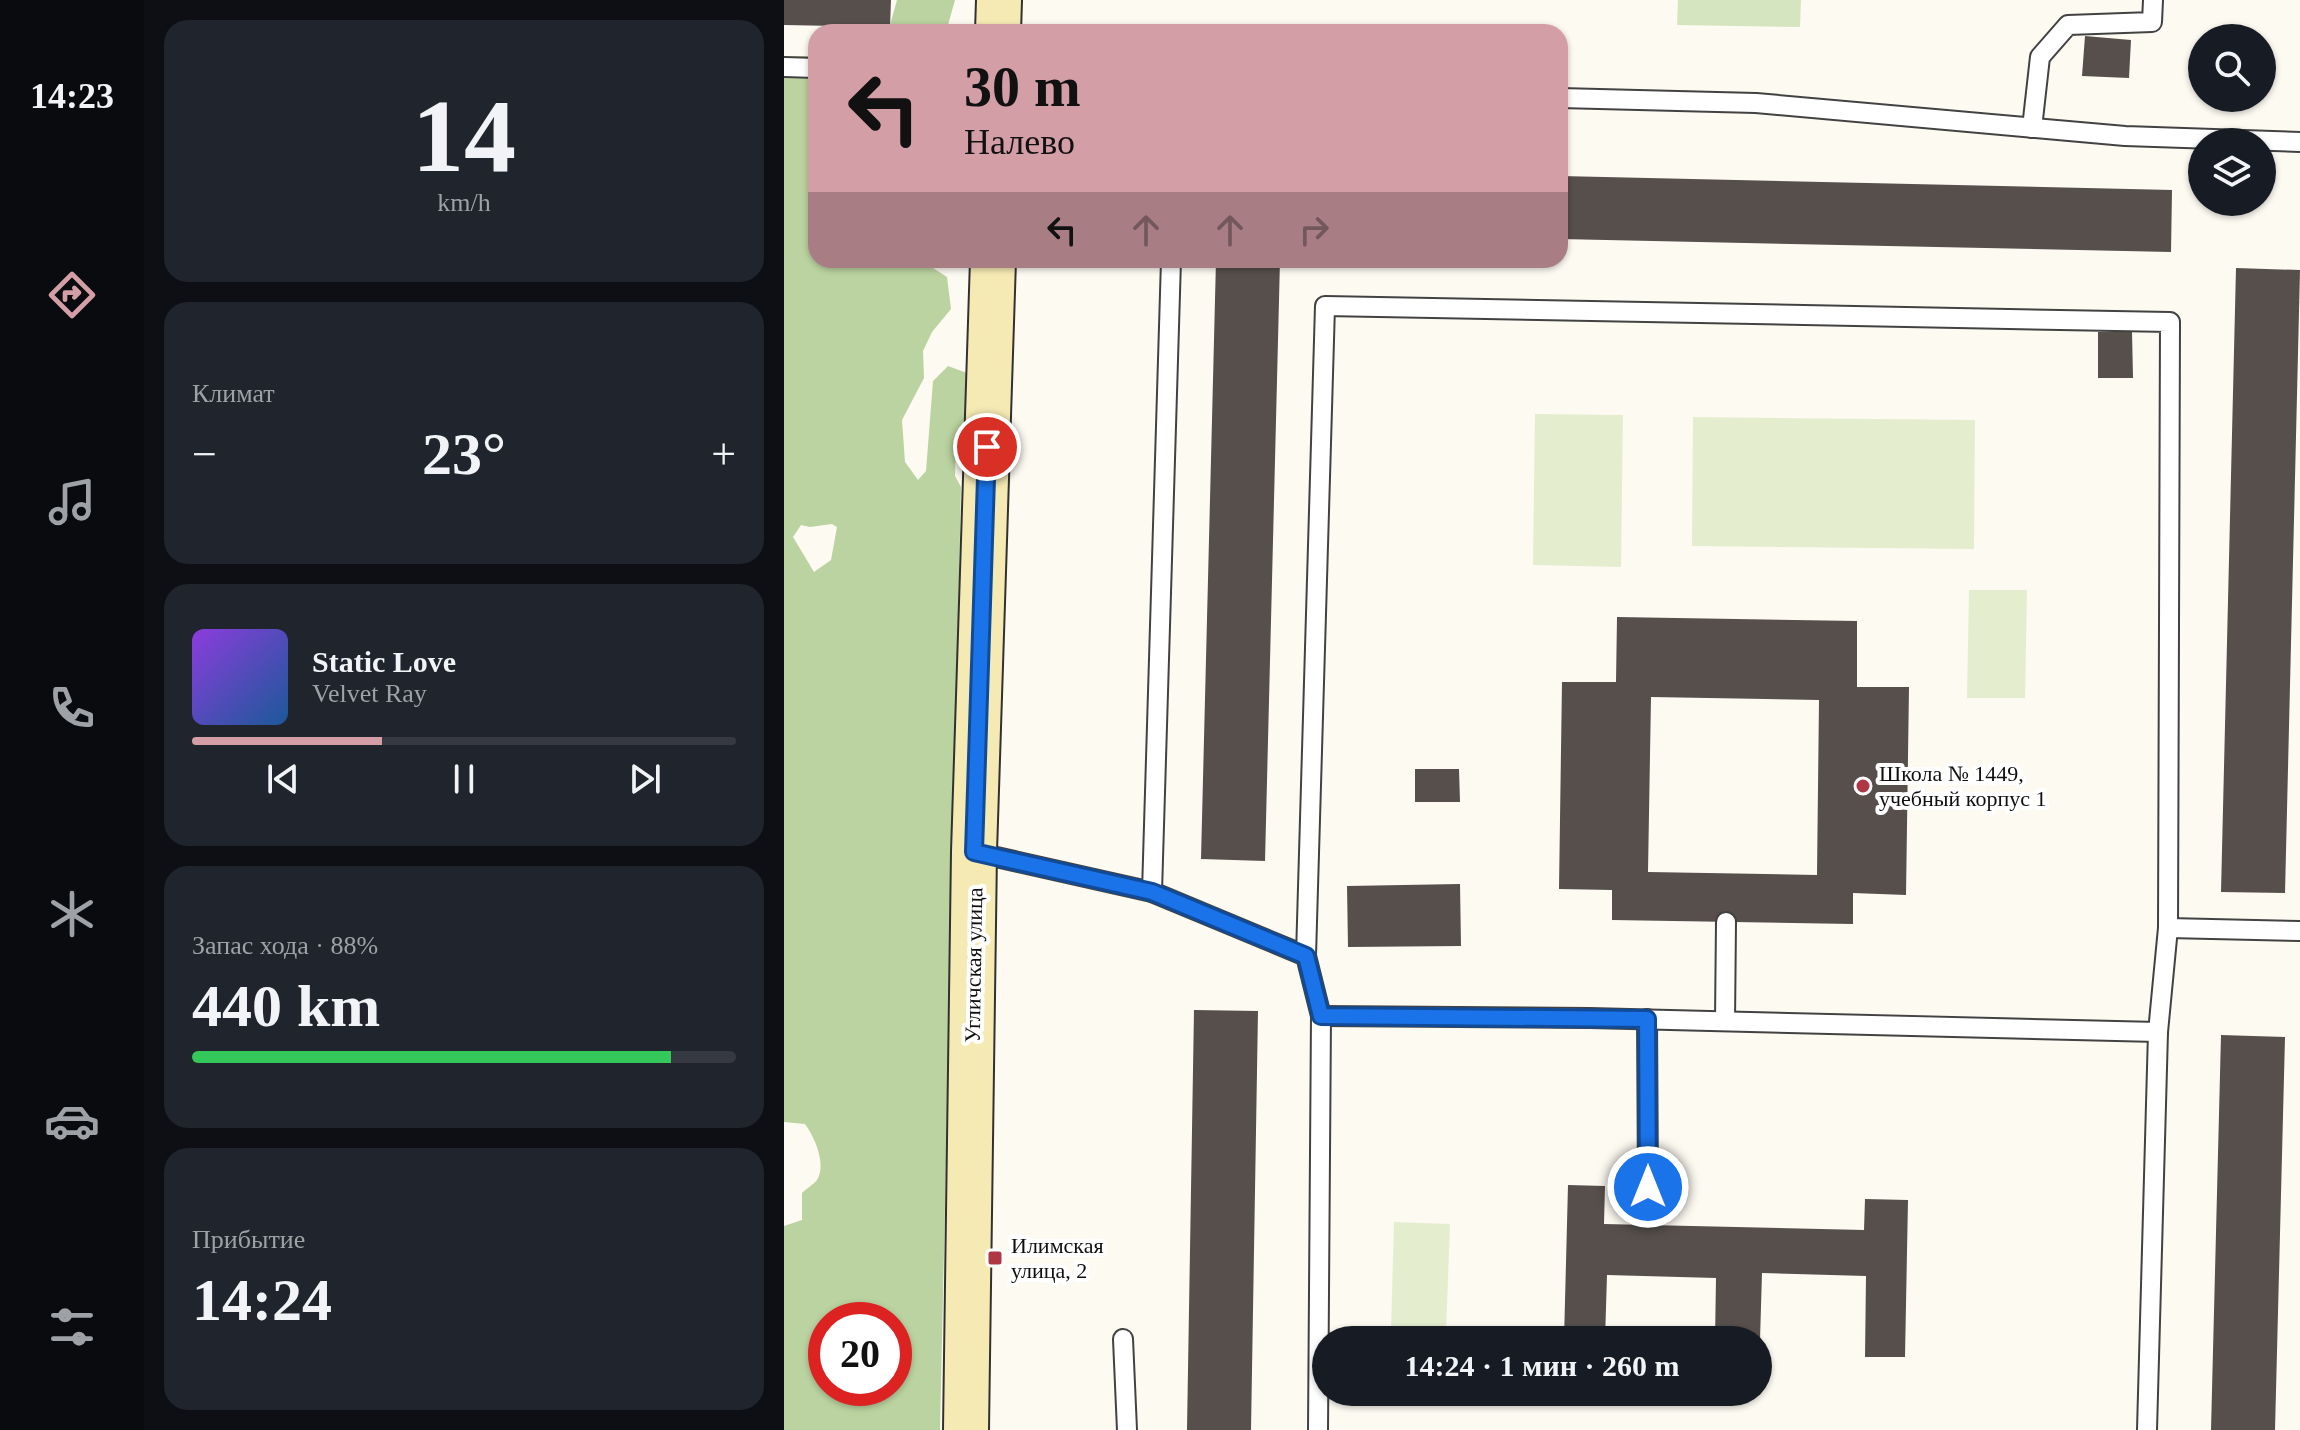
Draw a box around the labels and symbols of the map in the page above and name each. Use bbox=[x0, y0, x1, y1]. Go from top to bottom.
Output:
pin bbox=[953, 413, 1021, 481]
place label: Школа № 1449, учебный корпус 1 bbox=[1879, 761, 2046, 811]
marker: Школа № 1449, учебный корпус 1 bbox=[1854, 777, 1872, 795]
street label: Угличская улица bbox=[960, 887, 987, 1043]
position arrow bbox=[1606, 1145, 1690, 1229]
place label: Илимская улица, 2 bbox=[1011, 1233, 1104, 1283]
marker: Илимская улица, 2 bbox=[986, 1249, 1004, 1267]
speed limit sign: 20 bbox=[808, 1302, 912, 1406]

